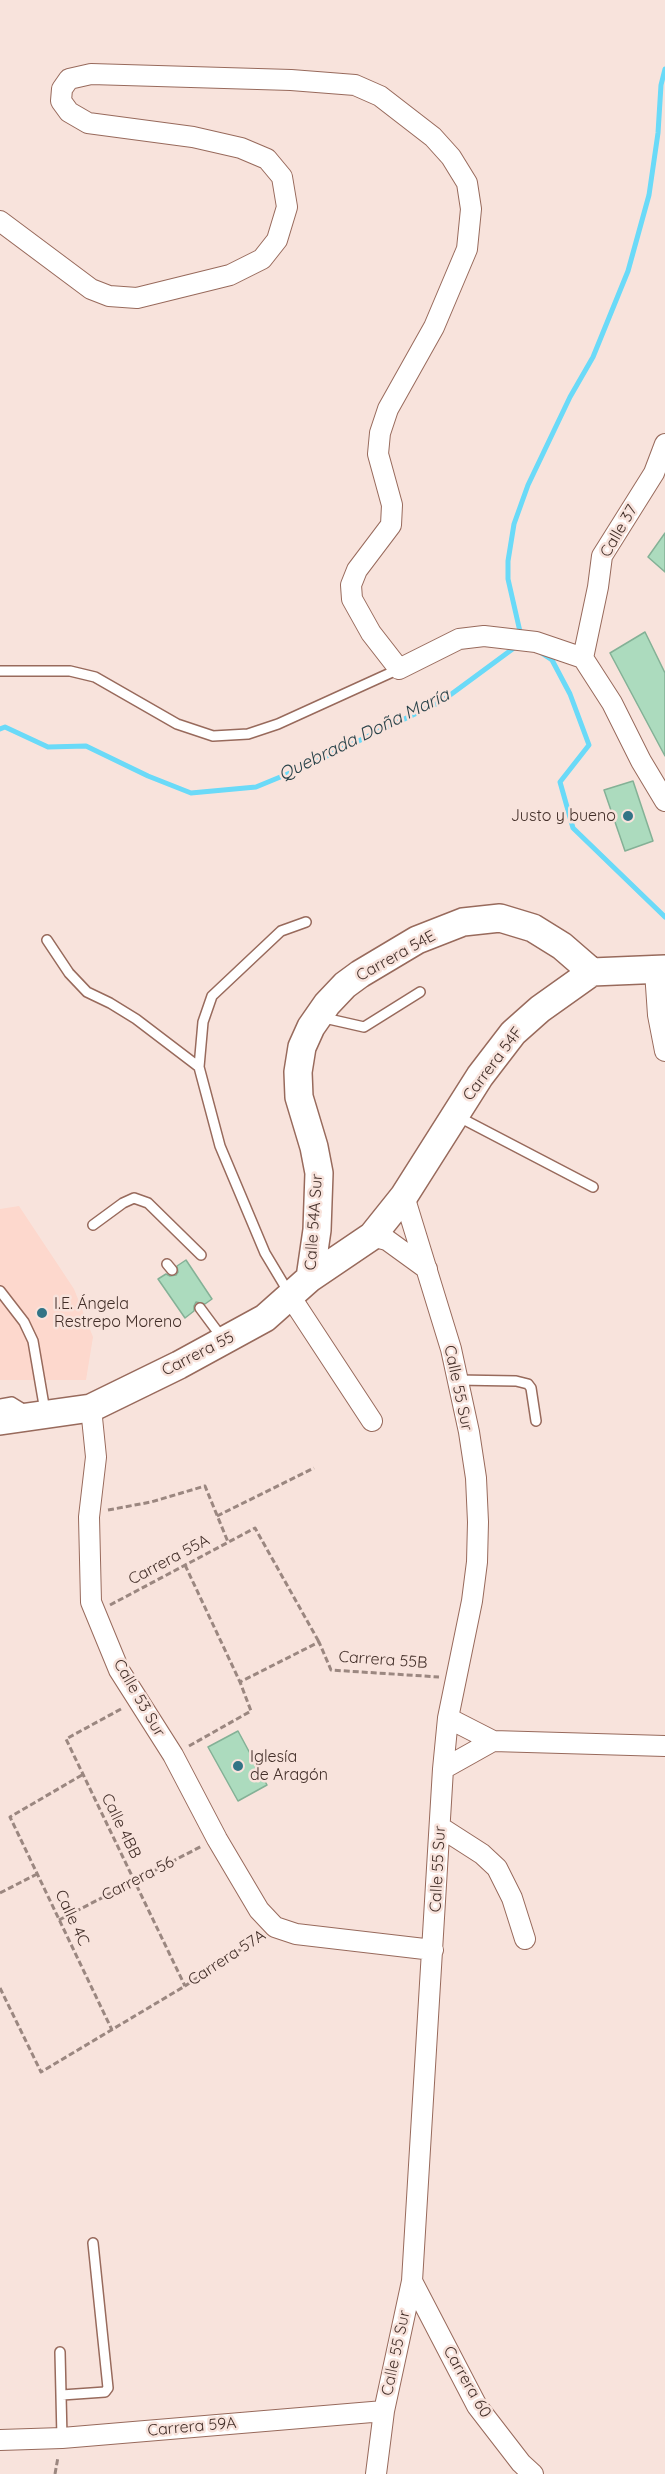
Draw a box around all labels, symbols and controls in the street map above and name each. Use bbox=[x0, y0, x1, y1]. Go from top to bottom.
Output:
street label: Calle 37 bbox=[596, 501, 642, 561]
water label: Quebrada Doña María bbox=[275, 684, 453, 786]
place label: Justo y bueno bbox=[511, 806, 616, 826]
marker: Justo y bueno bbox=[621, 809, 635, 823]
street label: Carrera 54E bbox=[353, 926, 439, 986]
street label: Carrera 54F bbox=[459, 1023, 527, 1105]
street label: Calle 54A Sur bbox=[301, 1173, 327, 1271]
place label: I.E. Ángela Restrepo Moreno bbox=[54, 1294, 182, 1332]
marker: I.E. Ángela Restrepo Moreno bbox=[35, 1306, 49, 1320]
street label: Carrera 55 bbox=[159, 1328, 237, 1380]
street label: Calle 55 Sur bbox=[440, 1344, 476, 1432]
street label: Carrera 55A bbox=[125, 1531, 213, 1589]
street label: Carrera 55B bbox=[338, 1647, 428, 1673]
street label: Calle 53 Sur bbox=[109, 1656, 169, 1740]
place label: Iglesía de Aragón bbox=[250, 1747, 328, 1785]
marker: Iglesía de Aragón bbox=[231, 1759, 245, 1773]
street label: Calle 4BB bbox=[97, 1790, 145, 1862]
street label: Calle 55 Sur bbox=[426, 1825, 450, 1913]
street label: Carrera 56 bbox=[99, 1853, 177, 1905]
street label: Calle 4C bbox=[51, 1887, 93, 1949]
street label: Carrera 57A bbox=[185, 1926, 269, 1990]
street label: Calle 55 Sur bbox=[378, 2309, 414, 2397]
street label: Carrera 60 bbox=[439, 2343, 495, 2421]
street label: Carrera 59A bbox=[147, 2414, 237, 2440]

